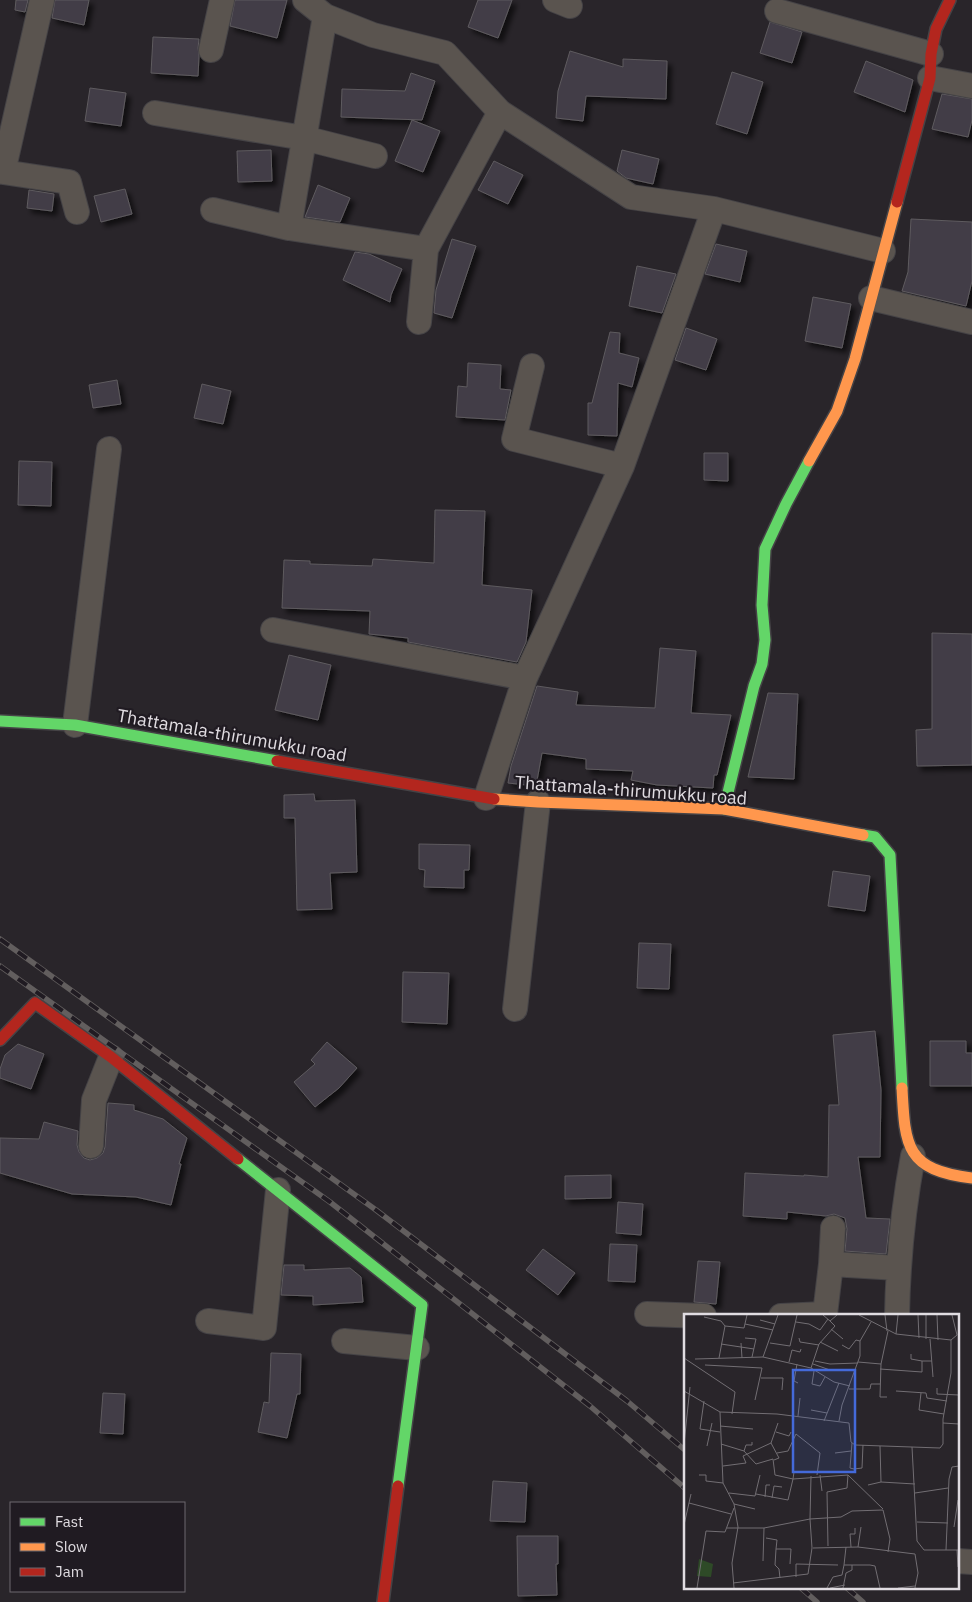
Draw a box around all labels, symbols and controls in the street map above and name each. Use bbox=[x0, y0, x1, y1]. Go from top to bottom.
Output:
street label: Thattamala-thirumukku road bbox=[115, 703, 349, 767]
street label: Thattamala-thirumukku road bbox=[514, 770, 748, 810]
inset map bbox=[684, 1314, 960, 1590]
legend bbox=[10, 1502, 185, 1592]
text: Fast bbox=[55, 1512, 83, 1531]
text: Slow bbox=[55, 1537, 88, 1556]
text: Jam bbox=[55, 1562, 84, 1581]

